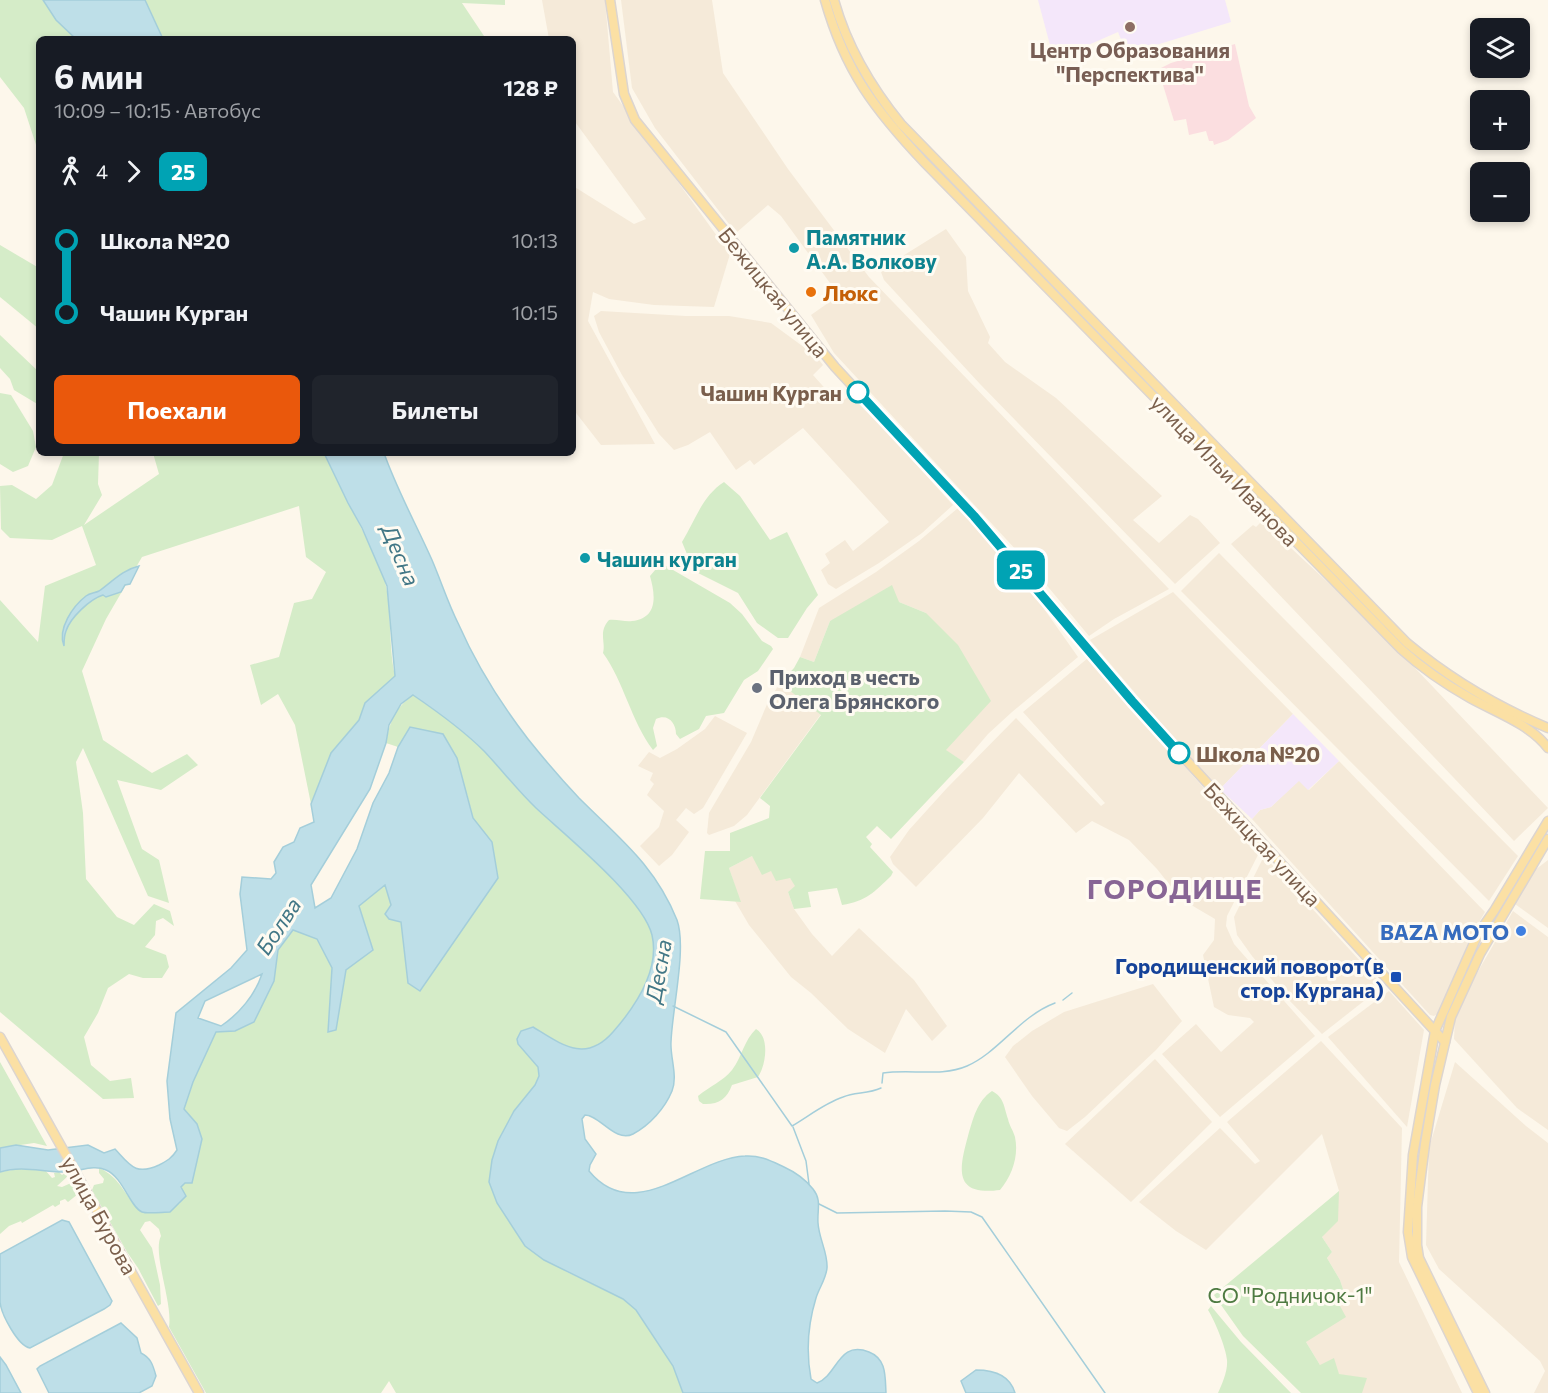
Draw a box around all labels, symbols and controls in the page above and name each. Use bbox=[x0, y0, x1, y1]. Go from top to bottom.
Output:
map controls bbox=[1470, 18, 1530, 222]
button: layers bbox=[1470, 18, 1530, 78]
marker: Центр Образования "Перспектива" bbox=[1123, 20, 1137, 34]
place label: Центр Образования "Перспектива" bbox=[1030, 37, 1230, 86]
text: 6 мин bbox=[54, 55, 143, 96]
text: 128 ₽ bbox=[503, 74, 558, 101]
button: + bbox=[1470, 90, 1530, 150]
text: 10:09 – 10:15 · Автобус bbox=[54, 98, 261, 122]
icon: walk bbox=[54, 155, 87, 188]
icon: forward bbox=[117, 155, 150, 188]
text: 4 bbox=[96, 159, 108, 183]
text: 25 bbox=[171, 159, 195, 184]
button: − bbox=[1470, 162, 1530, 222]
street label: Бежицкая улица bbox=[714, 222, 834, 362]
place label: Памятник А.А. Волкову bbox=[806, 224, 938, 273]
text: Школа №20 bbox=[100, 227, 230, 254]
text: 10:13 bbox=[512, 228, 558, 252]
marker: Памятник А.А. Волкову bbox=[787, 241, 801, 255]
place label: Люкс bbox=[823, 280, 878, 305]
marker: Люкс bbox=[804, 285, 818, 299]
text: Чашин Курган bbox=[100, 299, 248, 326]
text: 10:15 bbox=[512, 300, 558, 324]
button: Поехали bbox=[54, 375, 300, 444]
button: Билеты bbox=[312, 375, 558, 444]
place label: Чашин Курган bbox=[701, 380, 842, 405]
marker: Чашин Курган bbox=[847, 381, 869, 403]
street label: улица Ильи Иванова bbox=[1146, 389, 1304, 551]
water label: Десна bbox=[375, 519, 426, 590]
place label: Чашин курган bbox=[597, 546, 737, 571]
line badge: 25 bbox=[994, 550, 1048, 590]
marker: Чашин курган bbox=[578, 551, 592, 565]
text: 25 bbox=[1009, 558, 1033, 583]
place label: Приход в честь Олега Брянского bbox=[769, 664, 939, 713]
marker: Приход в честь Олега Брянского bbox=[750, 681, 764, 695]
place label: Школа №20 bbox=[1196, 741, 1320, 766]
marker: Школа №20 bbox=[1168, 742, 1190, 764]
street label: Бежицкая улица bbox=[1199, 777, 1327, 911]
district label: ГОРОДИЩЕ bbox=[1087, 872, 1263, 905]
water label: Болва bbox=[250, 892, 306, 960]
place label: BAZA MOTO bbox=[1380, 919, 1509, 944]
marker: BAZA MOTO bbox=[1514, 924, 1528, 938]
water label: Десна bbox=[639, 937, 677, 1007]
place label: Городищенский поворот(в стор. Кургана) bbox=[1115, 953, 1384, 1002]
marker: Городищенский поворот(в стор. Кургана) bbox=[1389, 970, 1403, 984]
street label: улица Бурова bbox=[57, 1151, 143, 1279]
park label: СО "Родничок-1" bbox=[1207, 1282, 1373, 1307]

